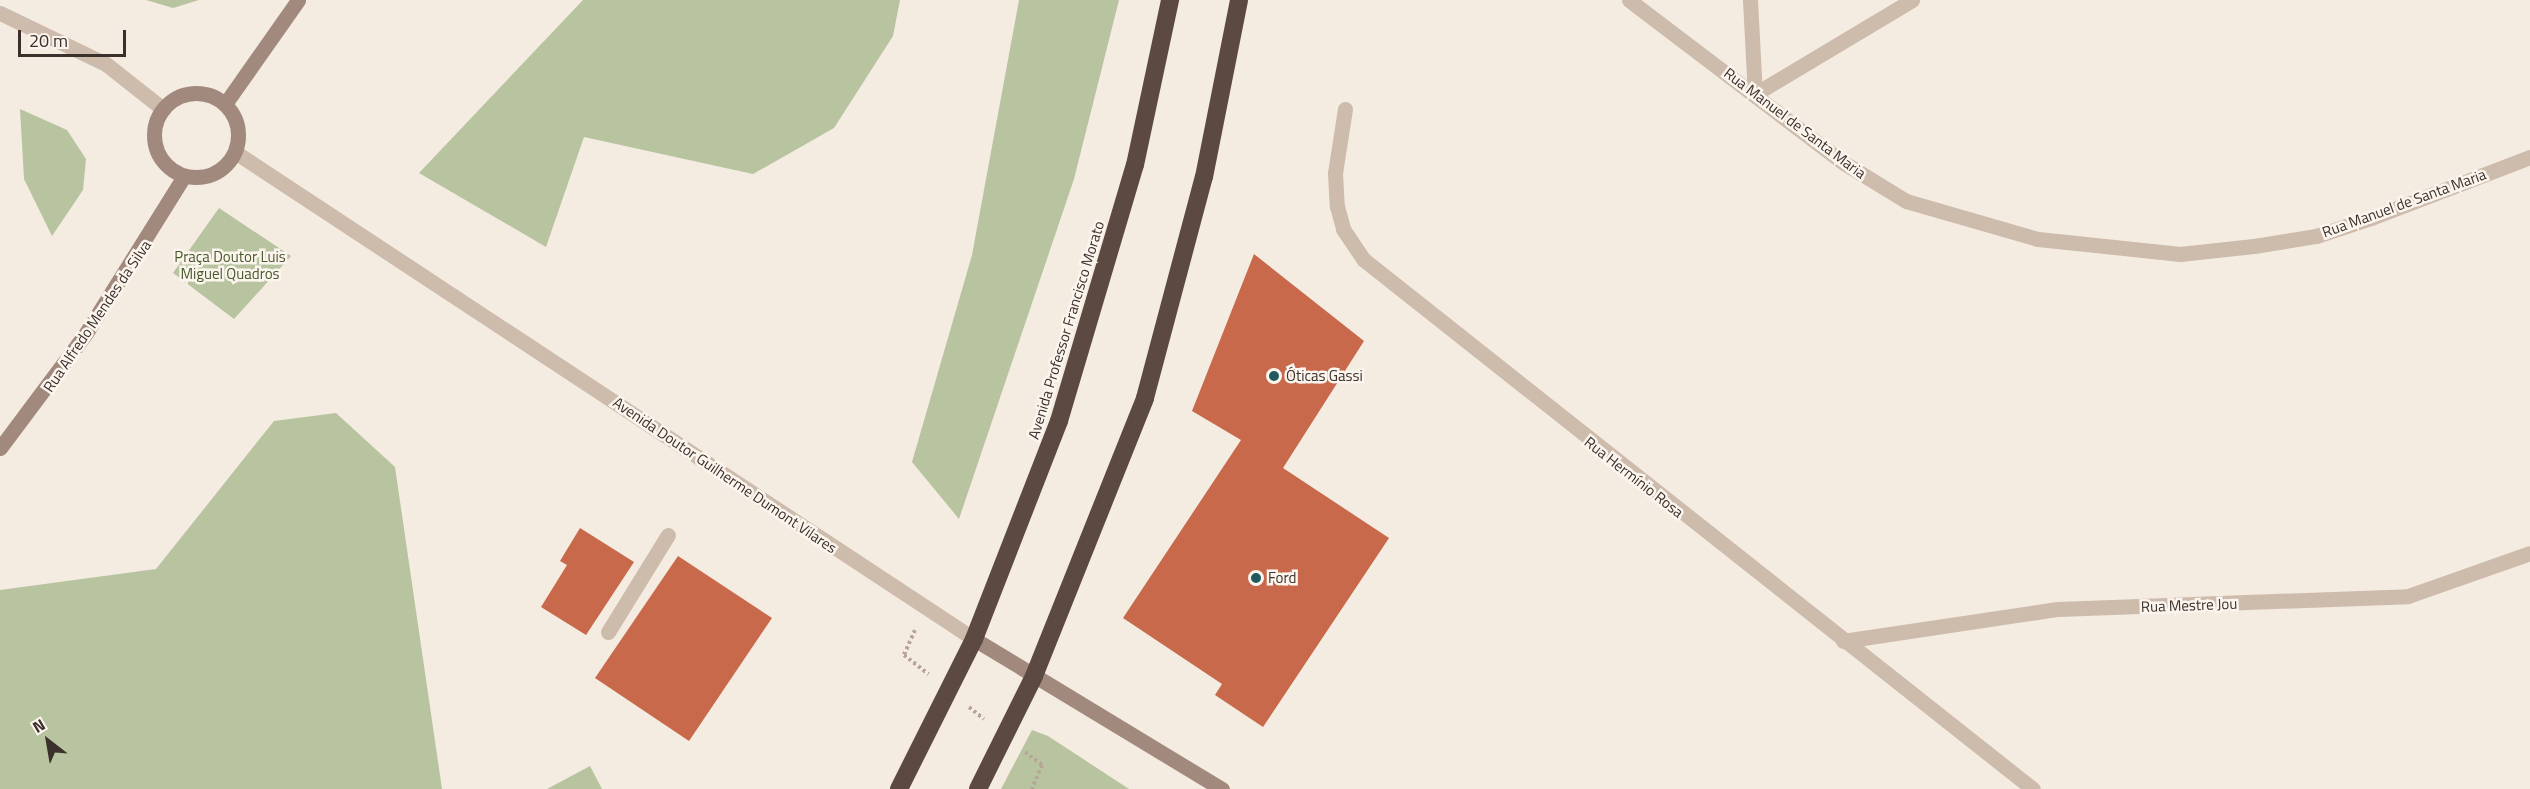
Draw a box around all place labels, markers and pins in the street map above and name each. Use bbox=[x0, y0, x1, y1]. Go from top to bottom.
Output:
place label: Óticas Gassi bbox=[1286, 367, 1363, 385]
marker: Óticas Gassi bbox=[1267, 369, 1281, 383]
place label: Ford bbox=[1268, 569, 1296, 587]
marker: Ford bbox=[1249, 571, 1263, 585]

